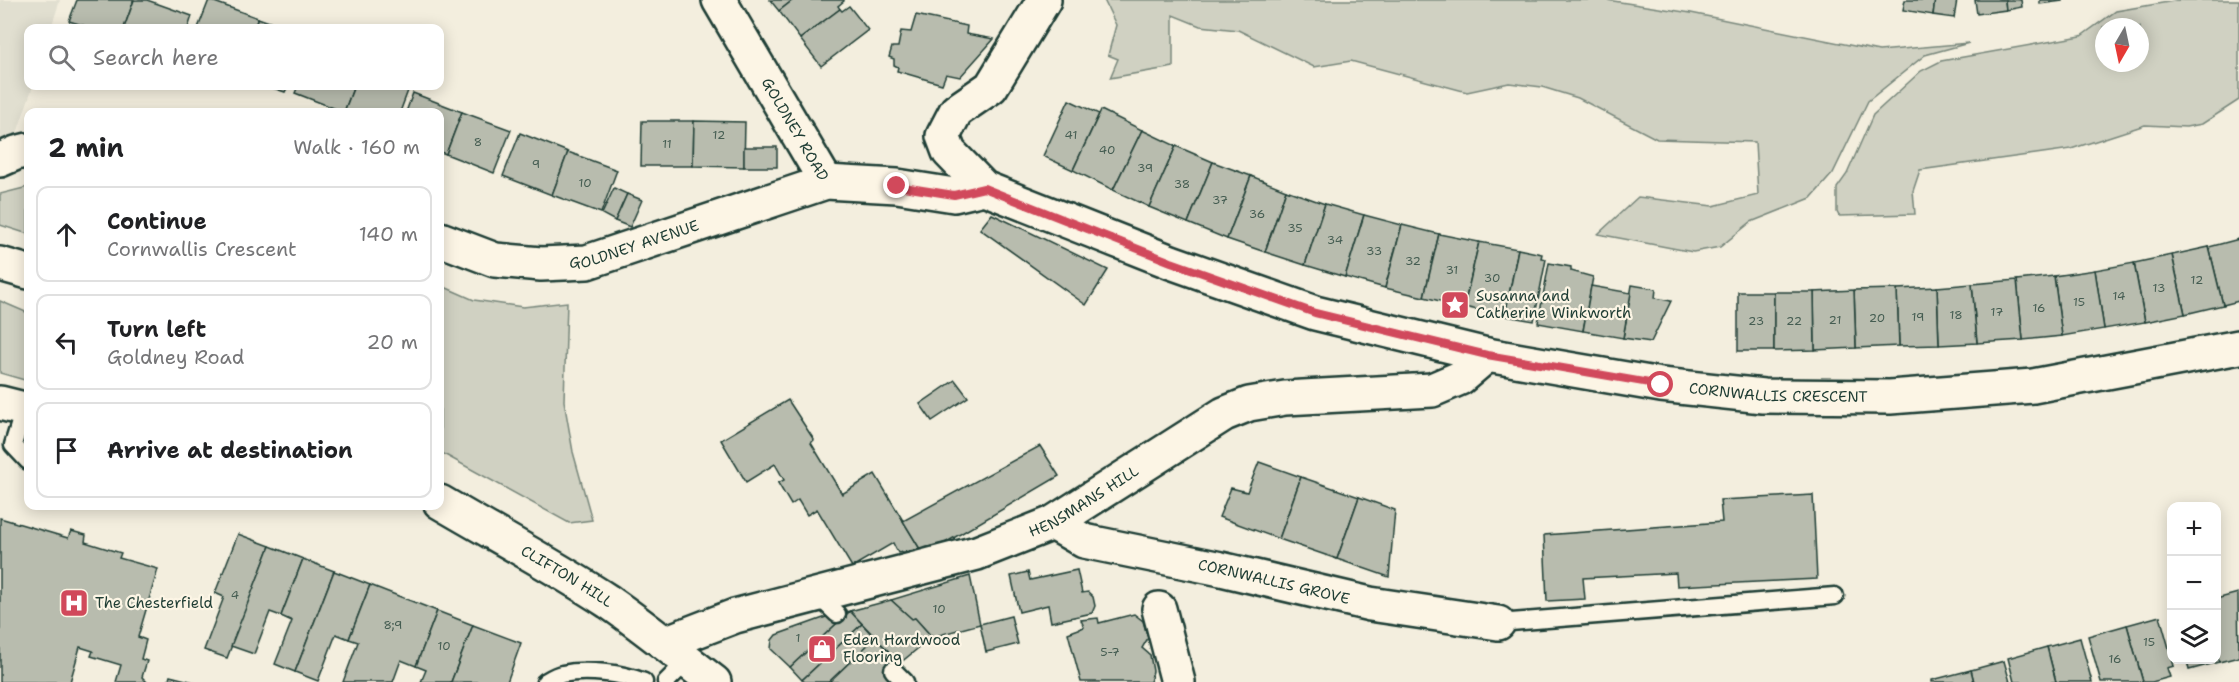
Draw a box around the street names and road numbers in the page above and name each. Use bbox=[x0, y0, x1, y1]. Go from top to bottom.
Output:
street label: GOLDNEY ROAD bbox=[757, 74, 833, 185]
street label: GOLDNEY AVENUE bbox=[569, 215, 702, 273]
street label: CORNWALLIS CRESCENT bbox=[1688, 378, 1868, 407]
street label: HENSMANS HILL bbox=[1026, 461, 1142, 542]
street label: CLIFTON HILL bbox=[517, 541, 617, 612]
street label: CORNWALLIS GROVE bbox=[1196, 555, 1352, 609]

